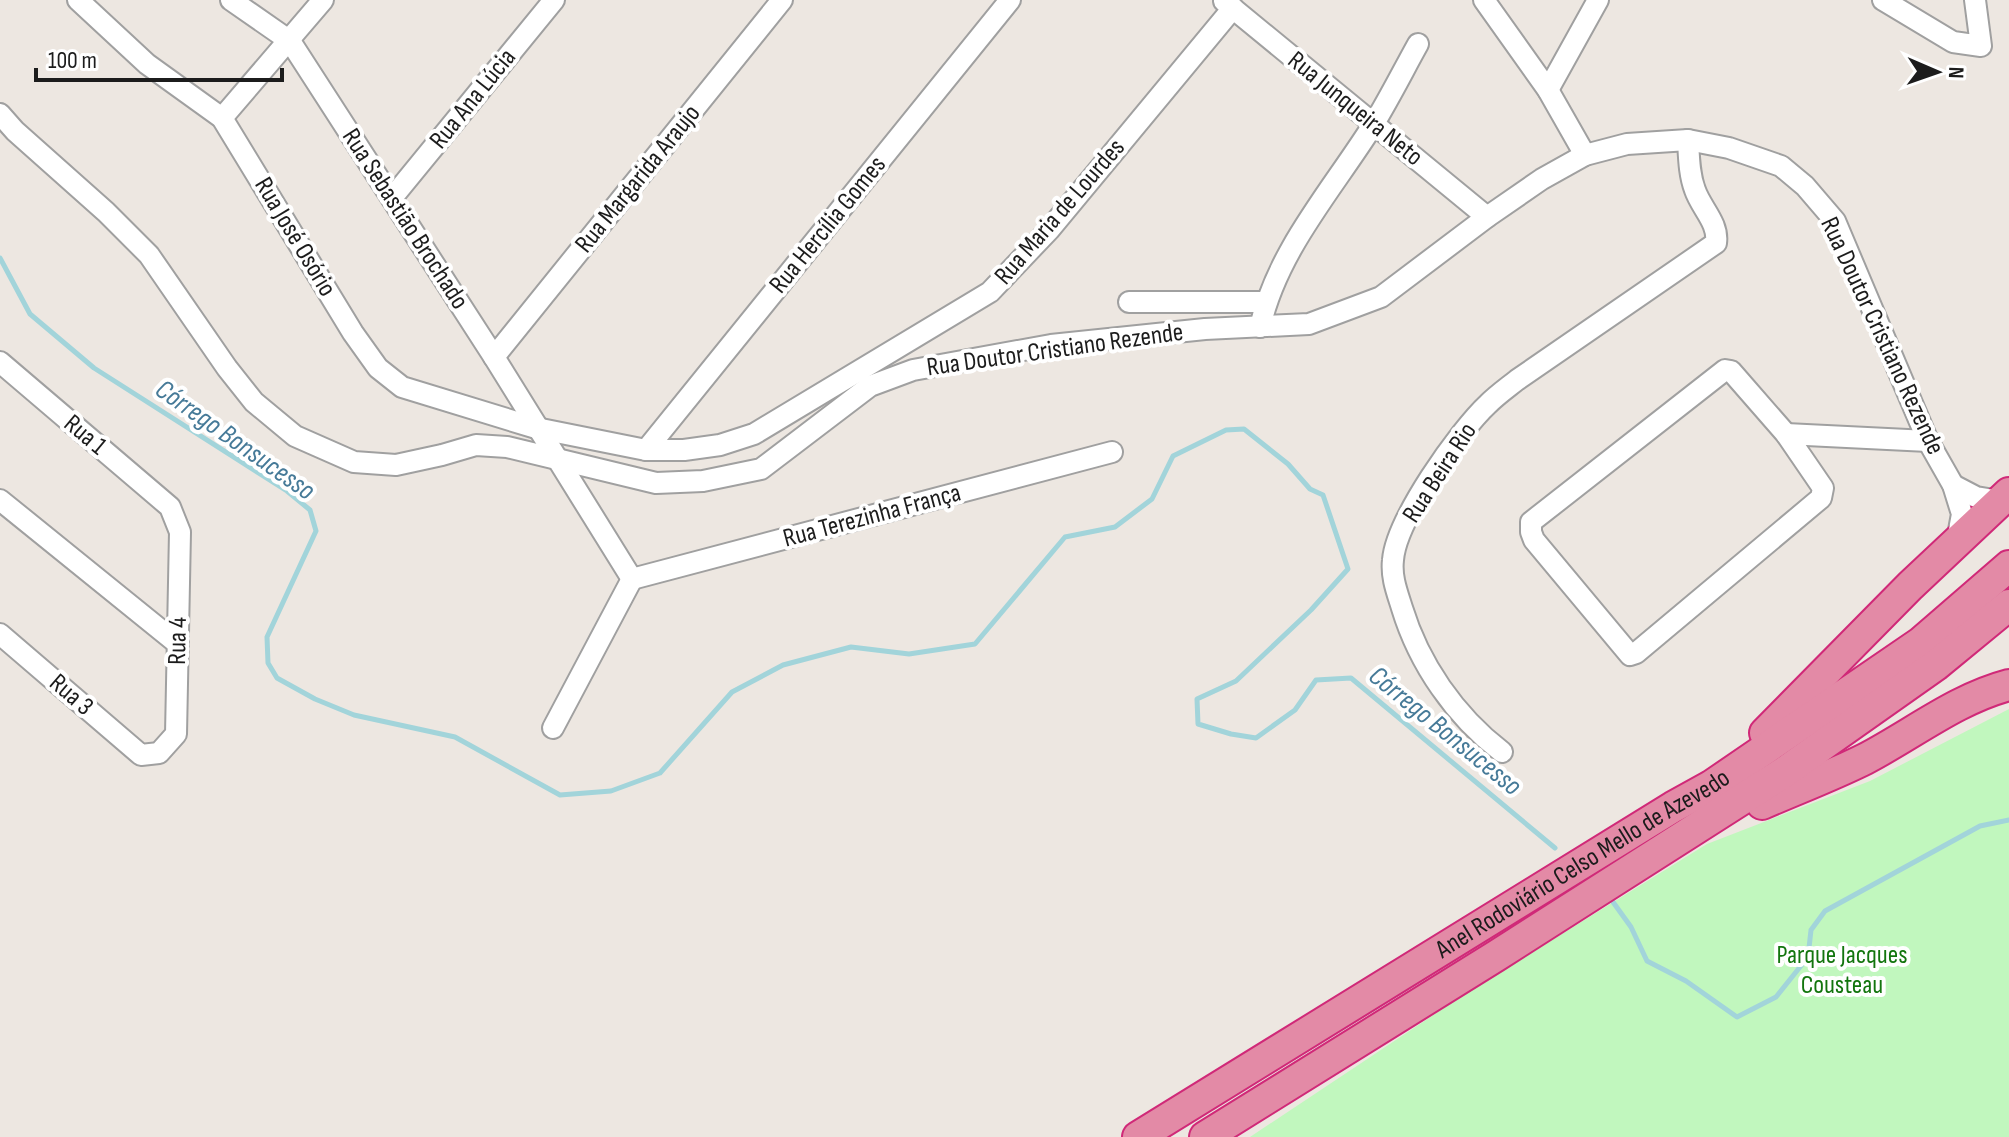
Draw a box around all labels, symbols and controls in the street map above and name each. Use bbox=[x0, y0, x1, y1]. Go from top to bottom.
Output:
scale bar bbox=[36, 32, 282, 82]
north arrow bbox=[1897, 32, 1977, 112]
street label: Rua Ana Lúcia bbox=[423, 43, 523, 155]
street label: Rua Junqueira Neto bbox=[1281, 45, 1429, 173]
text: 100 m bbox=[48, 46, 97, 75]
text: N bbox=[1942, 66, 1969, 79]
street label: Rua Margarida Araujo bbox=[569, 99, 707, 259]
street label: Rua Sebastião Brochado bbox=[335, 123, 475, 315]
street label: Rua Maria de Lourdes bbox=[988, 133, 1132, 291]
street label: Rua Hercília Gomes bbox=[763, 150, 893, 300]
street label: Rua José Osório bbox=[247, 172, 343, 302]
street label: Rua Doutor Cristiano Rezende bbox=[1813, 212, 1951, 460]
street label: Rua Doutor Cristiano Rezende bbox=[925, 317, 1185, 383]
water label: Córrego Bonsucesso bbox=[149, 373, 322, 508]
street label: Rua 1 bbox=[57, 408, 113, 462]
street label: Rua Beira Rio bbox=[1396, 417, 1484, 529]
street label: Rua Terezinha França bbox=[780, 477, 964, 555]
street label: Rua 4 bbox=[162, 617, 194, 665]
water label: Córrego Bonsucesso bbox=[1362, 659, 1529, 803]
street label: Rua 3 bbox=[43, 668, 99, 722]
street label: Anel Rodoviário Celso Mello de Azevedo bbox=[1429, 762, 1736, 966]
park label: Parque Jacques Cousteau bbox=[1776, 940, 1908, 1001]

